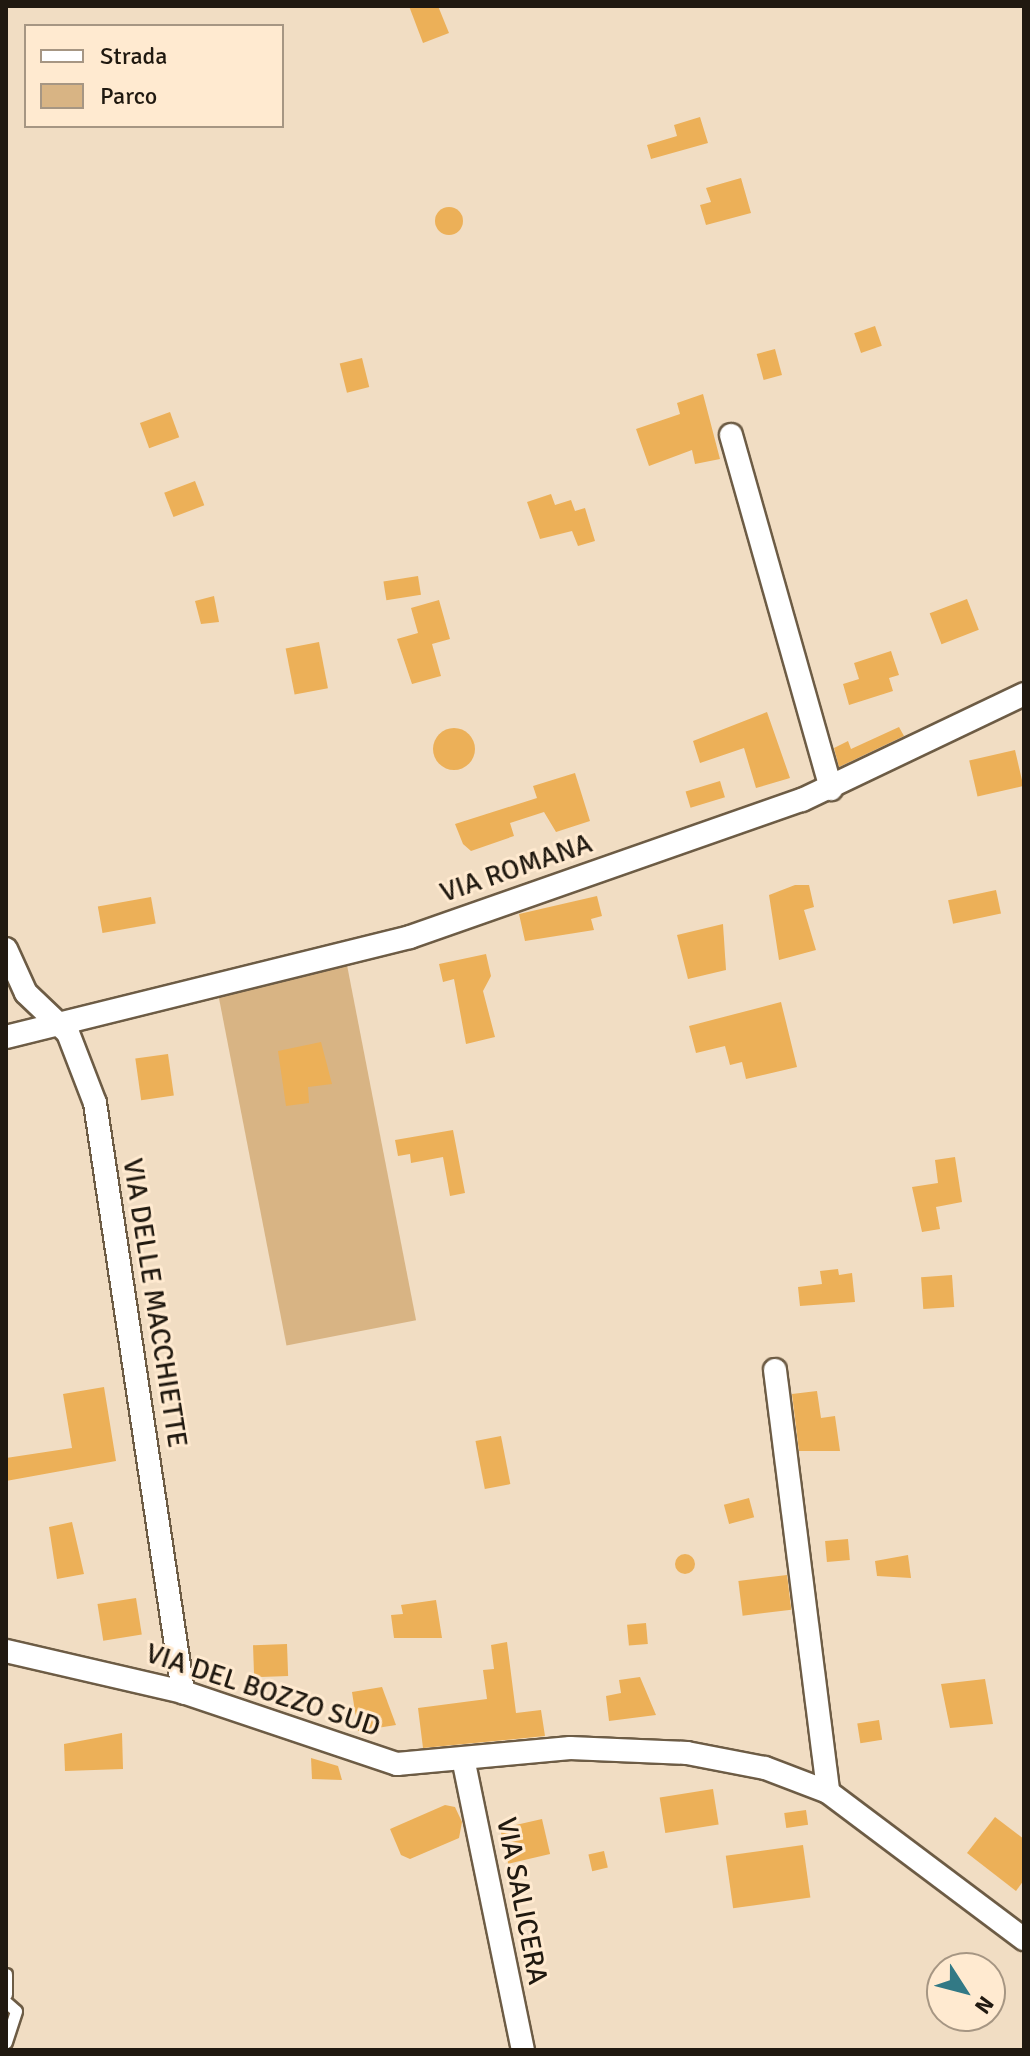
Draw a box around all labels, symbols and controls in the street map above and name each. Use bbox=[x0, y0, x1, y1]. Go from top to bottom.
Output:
legend bbox=[24, 24, 284, 128]
text: Strada bbox=[100, 41, 167, 71]
text: Parco bbox=[100, 81, 157, 111]
street label: VIA ROMANA bbox=[436, 826, 596, 910]
street label: VIA DELLE MACCHIETTE bbox=[116, 1156, 194, 1450]
street label: VIA DEL BOZZO SUD bbox=[142, 1636, 384, 1744]
street label: VIA SALICERA bbox=[489, 1815, 555, 1987]
north arrow bbox=[926, 1952, 1006, 2032]
text: N bbox=[969, 1991, 1000, 2019]

